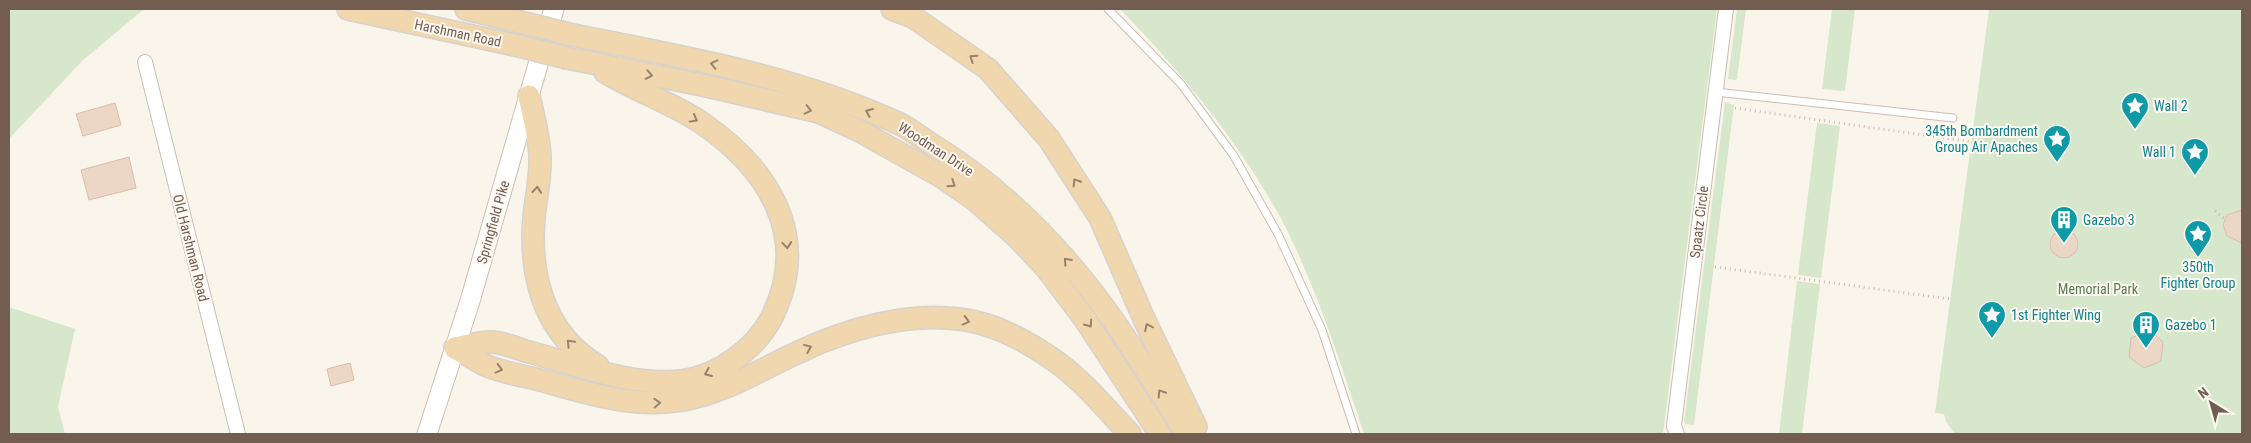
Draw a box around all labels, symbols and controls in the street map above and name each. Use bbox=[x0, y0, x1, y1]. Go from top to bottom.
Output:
street label: Harshman Road bbox=[413, 16, 503, 50]
one-way arrow bbox=[969, 55, 978, 64]
one-way arrow bbox=[710, 59, 719, 70]
one-way arrow bbox=[645, 69, 653, 79]
place icon: Wall 2 bbox=[2120, 91, 2150, 130]
place label: Wall 2 bbox=[2154, 98, 2188, 114]
one-way arrow bbox=[803, 104, 812, 115]
one-way arrow bbox=[865, 107, 874, 118]
one-way arrow bbox=[689, 113, 698, 123]
street label: Woodman Drive bbox=[895, 119, 977, 180]
place label: 345th Bombardment Group Air Apaches bbox=[1925, 123, 2038, 155]
place icon: 345th Bombardment Group Air Apaches bbox=[2042, 124, 2072, 163]
place icon: Wall 1 bbox=[2180, 137, 2210, 176]
place label: Wall 1 bbox=[2142, 144, 2176, 160]
street label: Springfield Pike bbox=[473, 178, 513, 265]
one-way arrow bbox=[946, 178, 955, 187]
one-way arrow bbox=[1073, 178, 1083, 187]
street label: Spaatz Circle bbox=[1687, 185, 1711, 259]
one-way arrow bbox=[531, 186, 542, 194]
street label: Old Harshman Road bbox=[170, 193, 212, 303]
building icon: Gazebo 3 bbox=[2049, 205, 2079, 244]
place label: Gazebo 3 bbox=[2083, 212, 2135, 228]
place icon: 350th Fighter Group bbox=[2183, 219, 2213, 258]
one-way arrow bbox=[781, 241, 792, 249]
one-way arrow bbox=[1064, 258, 1073, 267]
place label: 350th Fighter Group bbox=[2161, 259, 2236, 291]
park label: Memorial Park bbox=[2058, 281, 2139, 297]
place icon: 1st Fighter Wing bbox=[1977, 300, 2007, 339]
place label: 1st Fighter Wing bbox=[2011, 307, 2101, 323]
building icon: Gazebo 1 bbox=[2131, 310, 2161, 349]
one-way arrow bbox=[962, 315, 971, 326]
place label: Gazebo 1 bbox=[2165, 317, 2217, 333]
one-way arrow bbox=[1083, 319, 1092, 328]
one-way arrow bbox=[1144, 323, 1154, 332]
one-way arrow bbox=[567, 340, 576, 349]
one-way arrow bbox=[803, 343, 812, 354]
one-way arrow bbox=[494, 363, 503, 374]
one-way arrow bbox=[704, 367, 713, 377]
north arrow bbox=[2186, 378, 2236, 428]
text: N bbox=[2195, 384, 2211, 402]
one-way arrow bbox=[1158, 390, 1167, 399]
one-way arrow bbox=[654, 398, 661, 408]

